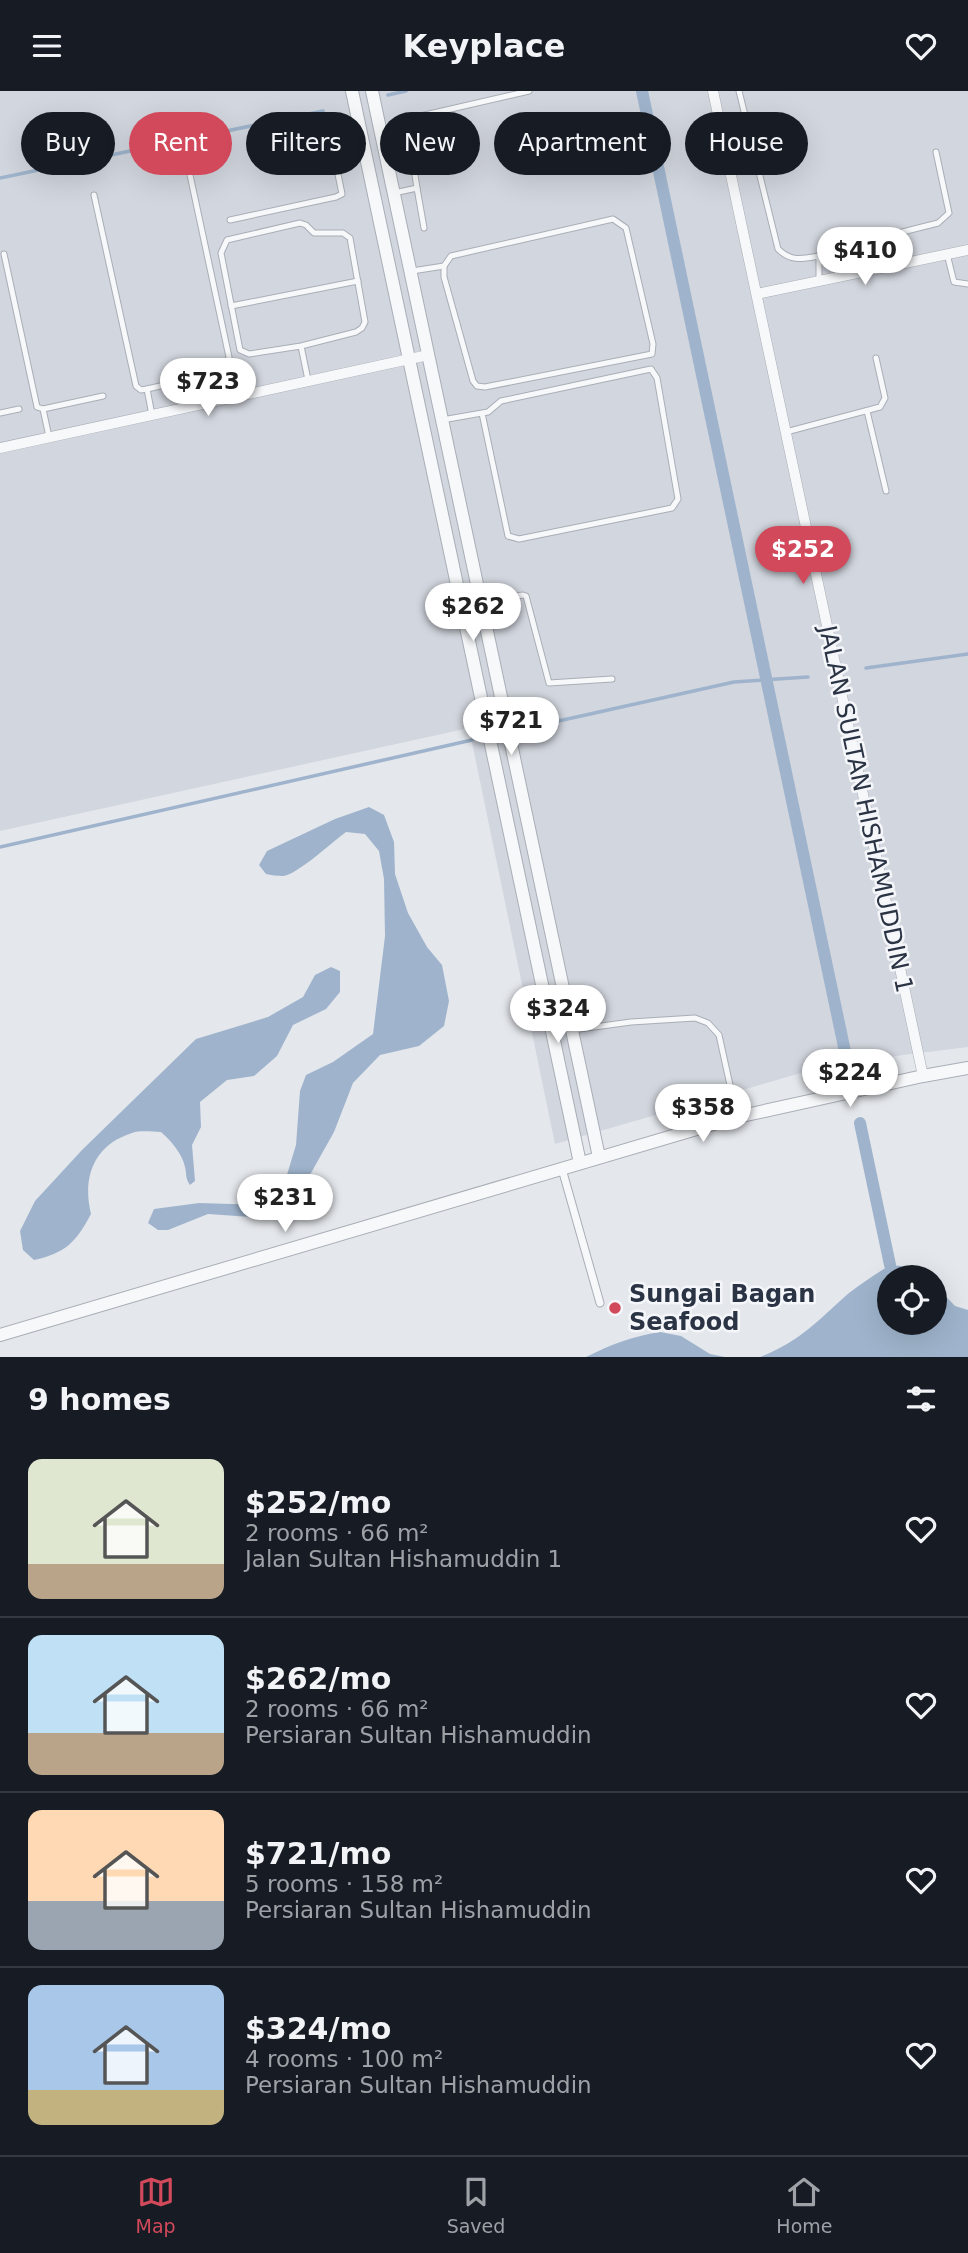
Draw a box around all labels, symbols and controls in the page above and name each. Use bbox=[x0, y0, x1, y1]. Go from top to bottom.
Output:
icon: menu bbox=[28, 27, 66, 65]
text: Keyplace bbox=[403, 27, 565, 65]
icon: heart bbox=[902, 27, 940, 65]
chip: Buy bbox=[21, 112, 115, 175]
chip: Rent bbox=[129, 112, 232, 175]
chip: Filters bbox=[246, 112, 366, 175]
chip: New bbox=[380, 112, 480, 175]
chip: Apartment bbox=[494, 112, 671, 175]
chip: House bbox=[685, 112, 808, 175]
pin: $410 bbox=[824, 227, 906, 287]
text: $410 bbox=[833, 237, 897, 263]
pin: $723 bbox=[167, 359, 249, 418]
text: $723 bbox=[176, 368, 240, 394]
pin: $252 bbox=[762, 526, 844, 586]
text: $252 bbox=[771, 536, 835, 562]
pin: $262 bbox=[432, 583, 514, 643]
text: $262 bbox=[441, 593, 505, 619]
street label: JALAN SULTAN HISHAMUDDIN 1 bbox=[813, 621, 919, 995]
pin: $721 bbox=[470, 697, 552, 757]
text: $721 bbox=[479, 707, 543, 733]
pin: $324 bbox=[517, 985, 599, 1045]
text: $324 bbox=[526, 995, 590, 1021]
pin: $224 bbox=[809, 1049, 891, 1109]
text: $224 bbox=[818, 1059, 882, 1085]
pin: $358 bbox=[662, 1084, 744, 1144]
text: $358 bbox=[671, 1094, 735, 1120]
pin: $231 bbox=[244, 1175, 326, 1234]
text: $231 bbox=[253, 1184, 317, 1210]
map controls bbox=[877, 1265, 947, 1335]
button: locate bbox=[877, 1265, 947, 1335]
place label: Sungai Bagan Seafood bbox=[629, 1280, 815, 1336]
marker: Sungai Bagan Seafood bbox=[607, 1300, 623, 1316]
icon: filters bbox=[902, 1380, 940, 1418]
text: 9 homes bbox=[28, 1382, 171, 1417]
text: $252/mo bbox=[245, 1485, 391, 1520]
icon: home bbox=[84, 1487, 168, 1571]
icon: heart bbox=[902, 1510, 940, 1548]
text: 2 rooms · 66 m² bbox=[245, 1520, 429, 1546]
text: Jalan Sultan Hishamuddin 1 bbox=[245, 1546, 562, 1572]
text: $262/mo bbox=[245, 1661, 391, 1696]
icon: home bbox=[84, 1663, 168, 1747]
icon: heart bbox=[902, 1686, 940, 1724]
text: 2 rooms · 66 m² bbox=[245, 1696, 429, 1722]
text: Persiaran Sultan Hishamuddin bbox=[245, 1722, 592, 1748]
text: $721/mo bbox=[245, 1836, 391, 1871]
icon: home bbox=[84, 1838, 168, 1922]
icon: heart bbox=[902, 1861, 940, 1899]
text: 5 rooms · 158 m² bbox=[245, 1871, 443, 1897]
text: Persiaran Sultan Hishamuddin bbox=[245, 1897, 592, 1923]
text: $324/mo bbox=[245, 2011, 391, 2046]
icon: home bbox=[84, 2013, 168, 2097]
icon: heart bbox=[902, 2036, 940, 2074]
text: 4 rooms · 100 m² bbox=[245, 2046, 443, 2072]
text: Persiaran Sultan Hishamuddin bbox=[245, 2072, 592, 2098]
tab: Map bbox=[136, 2173, 176, 2237]
tab: Saved bbox=[447, 2173, 505, 2237]
tab: Home bbox=[776, 2173, 832, 2237]

